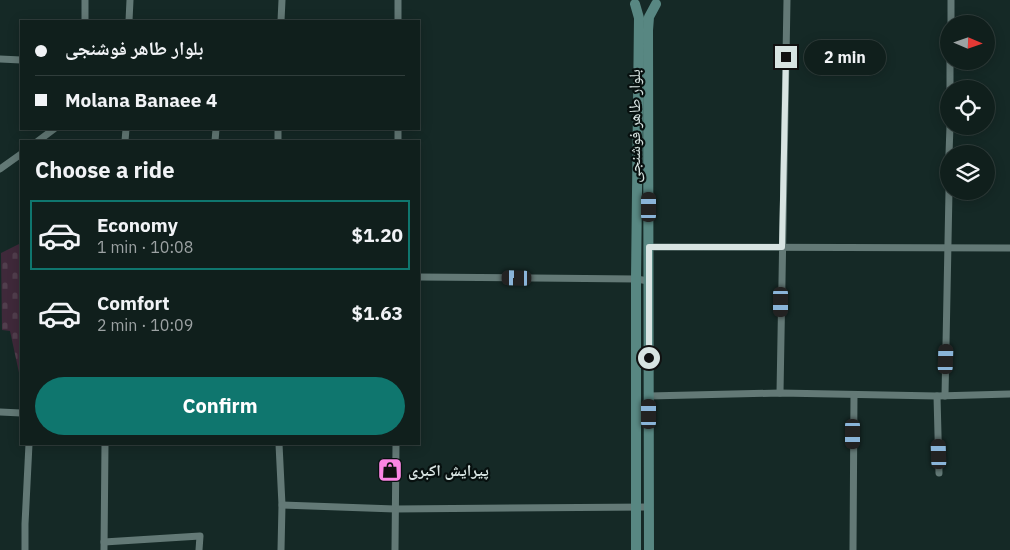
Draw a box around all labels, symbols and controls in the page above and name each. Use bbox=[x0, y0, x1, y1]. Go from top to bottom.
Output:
north arrow bbox=[940, 15, 995, 70]
map controls bbox=[940, 15, 995, 200]
text: بلوار طاهر فوشنجی bbox=[65, 36, 203, 60]
callout: 2 min bbox=[804, 40, 886, 74]
route end bbox=[775, 46, 797, 68]
text: 2 min bbox=[824, 47, 866, 67]
street label: بلوار طاهر فوشنجی bbox=[624, 69, 645, 183]
button: locate bbox=[940, 80, 995, 135]
text: Molana Banaee 4 bbox=[65, 88, 217, 112]
button: layers bbox=[940, 145, 995, 200]
text: Choose a ride bbox=[35, 155, 175, 184]
car bbox=[641, 192, 656, 222]
icon: car bbox=[37, 213, 82, 258]
text: Economy bbox=[97, 213, 178, 237]
text: $1.20 bbox=[351, 223, 403, 247]
text: 1 min · 10:08 bbox=[97, 237, 193, 257]
car bbox=[501, 270, 532, 286]
car bbox=[773, 287, 788, 317]
icon: car bbox=[37, 291, 82, 336]
text: Comfort bbox=[97, 291, 170, 315]
text: $1.63 bbox=[351, 301, 403, 325]
text: 2 min · 10:09 bbox=[97, 315, 193, 335]
car bbox=[937, 344, 954, 374]
route start bbox=[638, 347, 660, 369]
button: Confirm bbox=[35, 377, 405, 435]
car bbox=[641, 399, 656, 429]
car bbox=[845, 419, 860, 449]
car bbox=[930, 439, 947, 469]
shop icon: پیرایش اکبری bbox=[377, 457, 403, 483]
place label: پیرایش اکبری bbox=[408, 460, 489, 480]

